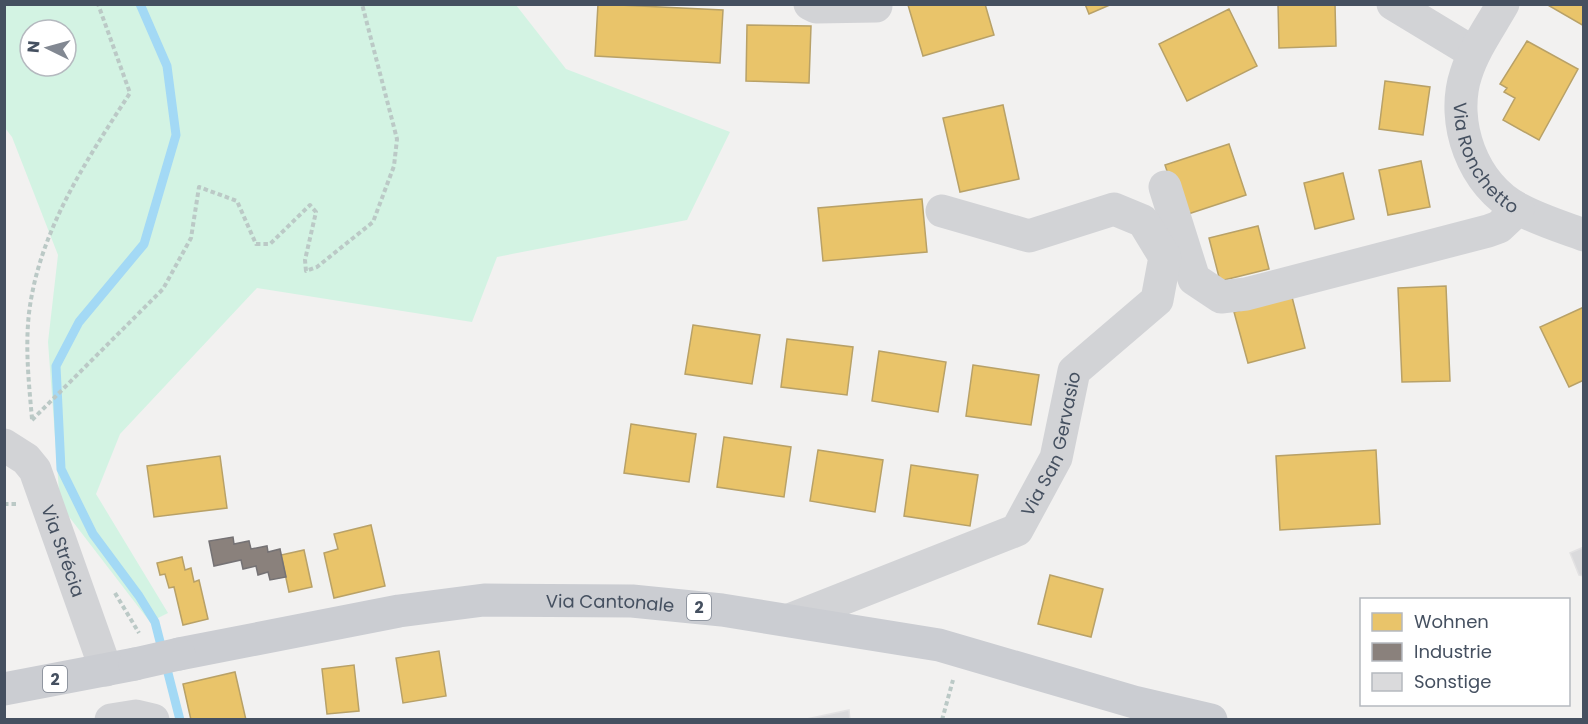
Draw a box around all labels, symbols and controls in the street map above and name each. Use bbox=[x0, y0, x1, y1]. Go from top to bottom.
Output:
north arrow bbox=[18, 18, 78, 78]
text: N bbox=[22, 40, 46, 54]
street label: Via Ronchetto bbox=[1448, 102, 1524, 219]
street label: Via San Gervasio bbox=[1014, 369, 1086, 520]
street label: Via Strécia bbox=[36, 501, 92, 600]
street label: Via Cantonale bbox=[546, 588, 675, 618]
road number: 2 bbox=[687, 594, 711, 620]
legend bbox=[1360, 598, 1570, 706]
text: Wohnen bbox=[1414, 609, 1489, 634]
text: Industrie bbox=[1414, 639, 1492, 664]
road number: 2 bbox=[43, 666, 67, 692]
text: Sonstige bbox=[1414, 669, 1491, 694]

